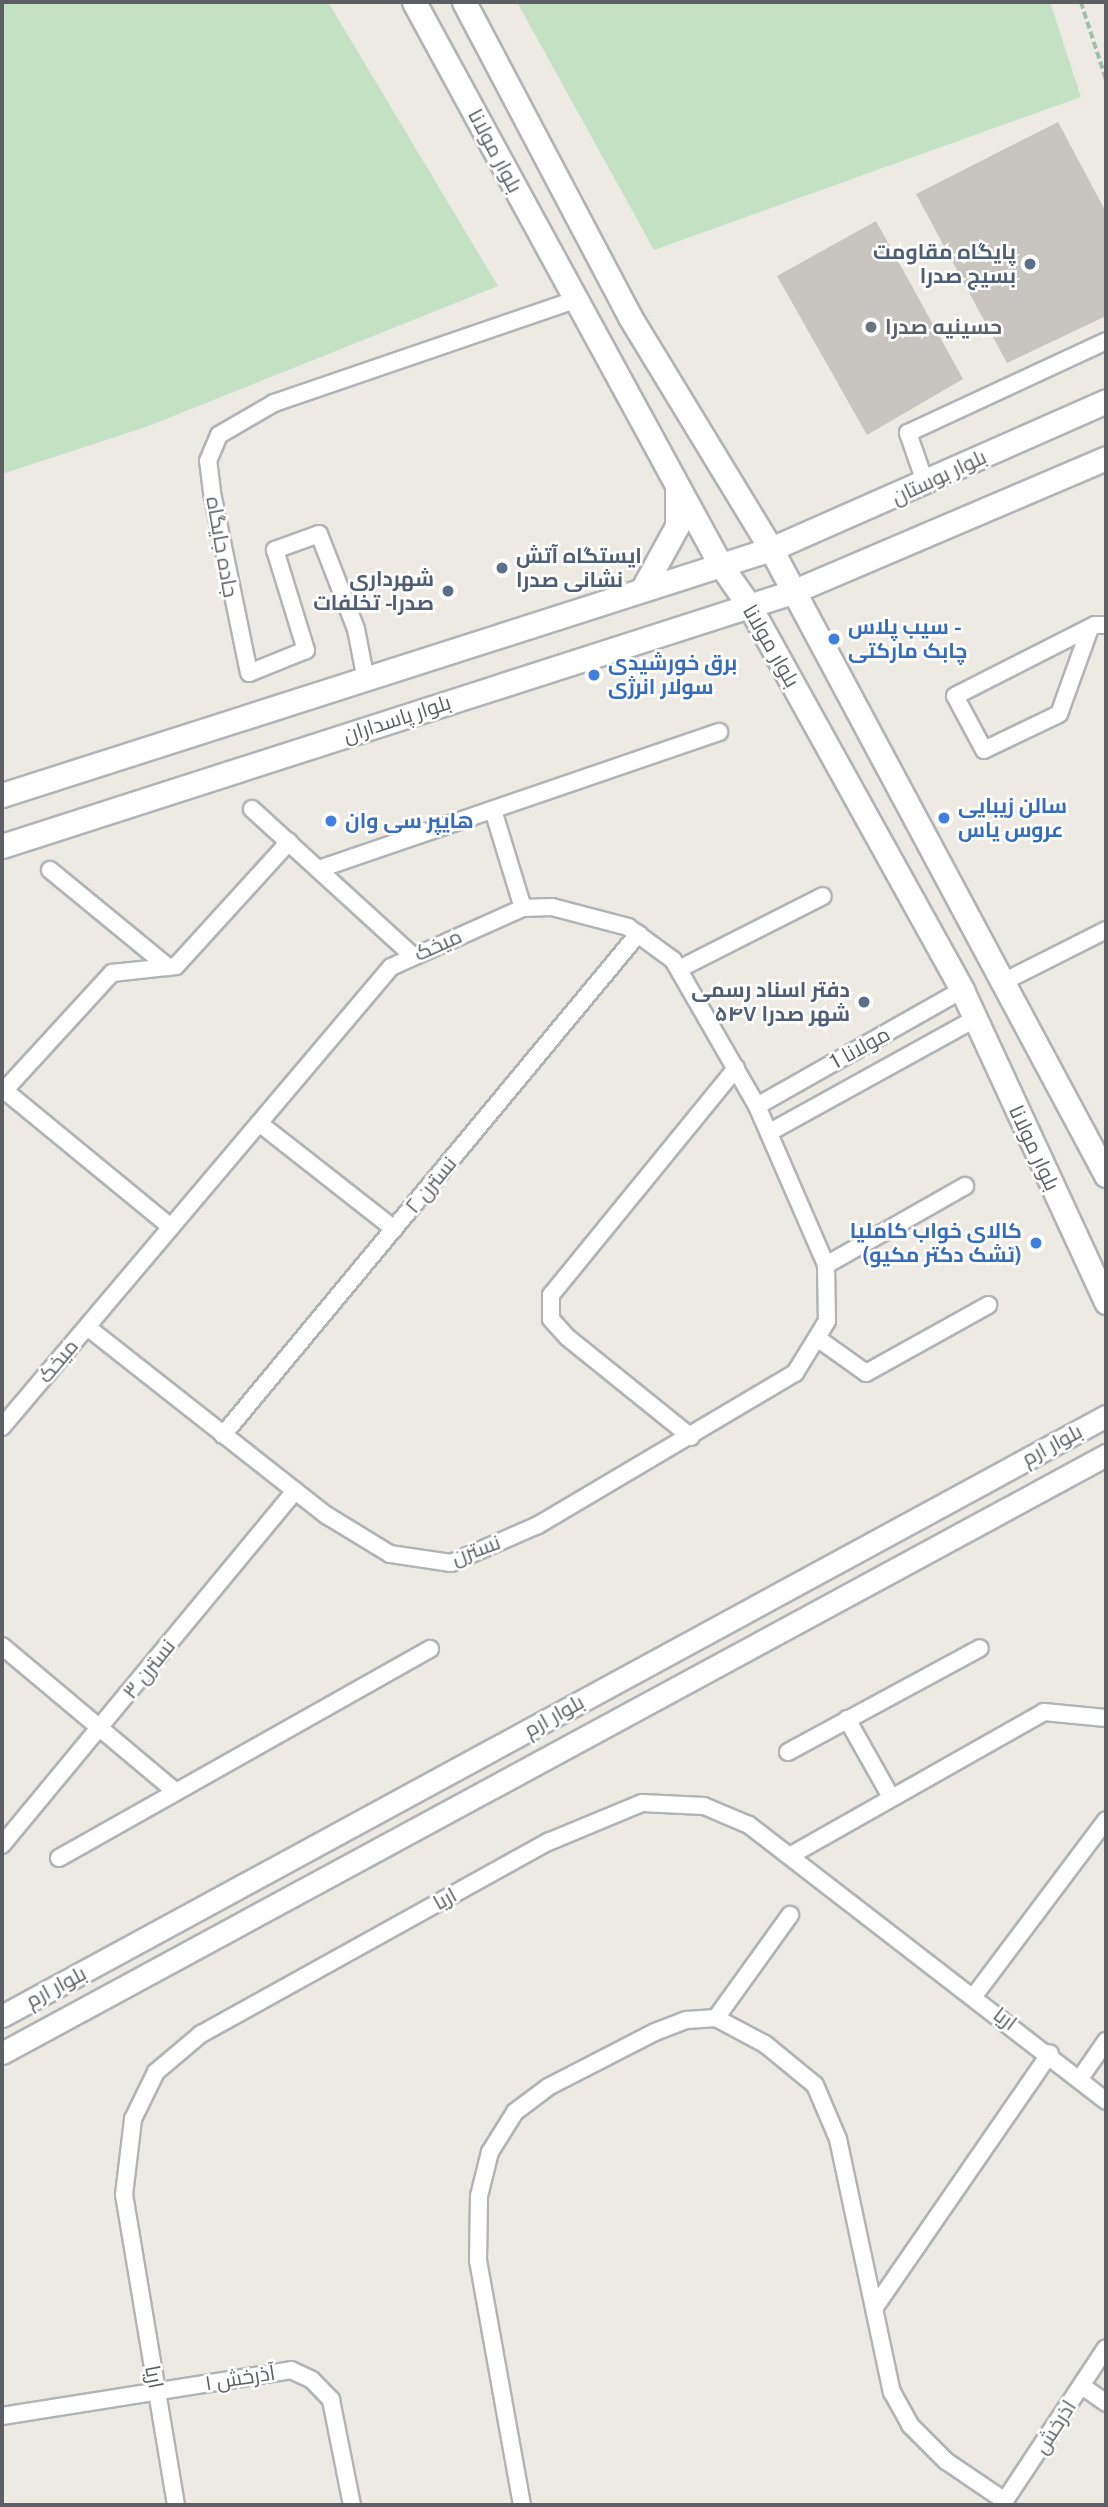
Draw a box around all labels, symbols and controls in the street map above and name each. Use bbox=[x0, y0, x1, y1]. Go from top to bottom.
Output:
street label: بلوار مولانا bbox=[462, 105, 528, 197]
place label: پایگاه مقاومت بسیج صدرا bbox=[873, 239, 1016, 289]
marker: پایگاه مقاومت بسیج صدرا bbox=[1022, 256, 1038, 272]
place label: حسینیه صدرا bbox=[885, 314, 1002, 340]
marker: حسینیه صدرا bbox=[863, 319, 879, 335]
street label: بلوار بوستان bbox=[887, 444, 991, 510]
street label: جاده جایگاه bbox=[201, 495, 243, 599]
place label: ایستگاه آتش نشانی صدرا bbox=[516, 543, 642, 593]
marker: ایستگاه آتش نشانی صدرا bbox=[494, 560, 510, 576]
place label: شهرداری صدرا- تخلفات bbox=[312, 566, 434, 616]
marker: شهرداری صدرا- تخلفات bbox=[440, 583, 456, 599]
street label: بلوار مولانا bbox=[737, 600, 805, 692]
place label: سیب پلاس - چابک مارکتی bbox=[848, 614, 967, 664]
marker: سیب پلاس - چابک مارکتی bbox=[826, 631, 842, 647]
place label: برق خورشیدی سولار انرژی bbox=[608, 650, 737, 700]
marker: برق خورشیدی سولار انرژی bbox=[586, 667, 602, 683]
street label: بلوار پاسداران bbox=[340, 690, 454, 748]
place label: سالن زیبایی عروس یاس bbox=[958, 793, 1067, 843]
place label: هایپر سی وان bbox=[345, 808, 474, 834]
marker: سالن زیبایی عروس یاس bbox=[936, 810, 952, 826]
marker: هایپر سی وان bbox=[323, 813, 339, 829]
street label: میخک bbox=[410, 923, 466, 967]
place label: دفتر اسناد رسمی ۵۴۷ شهر صدرا bbox=[691, 977, 850, 1027]
marker: دفتر اسناد رسمی ۵۴۷ شهر صدرا bbox=[856, 994, 872, 1010]
street label: مولانا 1 bbox=[826, 1021, 894, 1075]
street label: بلوار مولانا bbox=[1003, 1101, 1065, 1195]
street label: نسترن ۲ bbox=[400, 1152, 462, 1218]
place label: کالای خواب کاملیا (تشک دکتر مکیو) bbox=[850, 1218, 1022, 1268]
marker: کالای خواب کاملیا (تشک دکتر مکیو) bbox=[1028, 1235, 1044, 1251]
street label: میخک bbox=[32, 1334, 84, 1388]
street label: بلوار ارم bbox=[1017, 1419, 1087, 1471]
street label: نسترن bbox=[448, 1530, 504, 1570]
street label: نسترن ۳ bbox=[117, 1634, 181, 1704]
street label: بلوار ارم bbox=[520, 1689, 588, 1743]
street label: اریا bbox=[429, 1882, 461, 1916]
street label: بلوار ارم bbox=[21, 1961, 91, 2013]
street label: اریا bbox=[988, 2002, 1022, 2036]
street label: آذرخش ۱ bbox=[203, 2360, 277, 2396]
street label: اریا bbox=[139, 2363, 169, 2391]
street label: اذرخش bbox=[1028, 2395, 1082, 2459]

